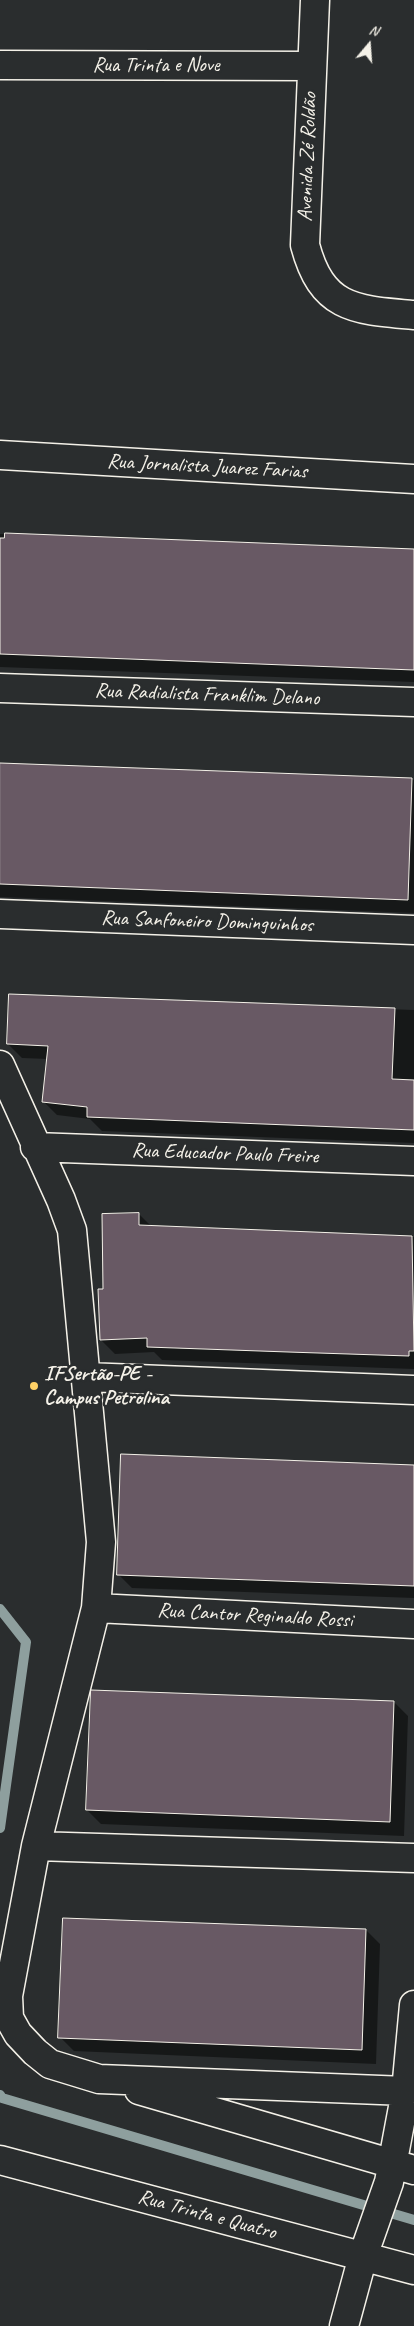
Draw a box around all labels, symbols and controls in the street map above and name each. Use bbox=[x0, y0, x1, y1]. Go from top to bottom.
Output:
north arrow bbox=[344, 20, 394, 70]
text: N bbox=[367, 21, 381, 40]
street label: Rua Trinta e Nove bbox=[92, 52, 220, 78]
street label: Avenida Zé Roldão bbox=[293, 92, 323, 222]
street label: Rua Jornalista Juarez Farias bbox=[106, 449, 308, 485]
street label: Rua Radialista Franklim Delano bbox=[94, 678, 320, 712]
street label: Rua Sanfoneiro Dominguinhos bbox=[101, 906, 313, 938]
street label: Rua Educador Paulo Freire bbox=[131, 1138, 319, 1170]
place label: IFSertão-PE - Campus Petrolina bbox=[44, 1361, 169, 1411]
marker: IFSertão-PE - Campus Petrolina bbox=[28, 1380, 40, 1392]
street label: Rua Cantor Reginaldo Rossi bbox=[157, 1598, 353, 1634]
street label: Rua Trinta e Quatro bbox=[135, 2184, 279, 2246]

